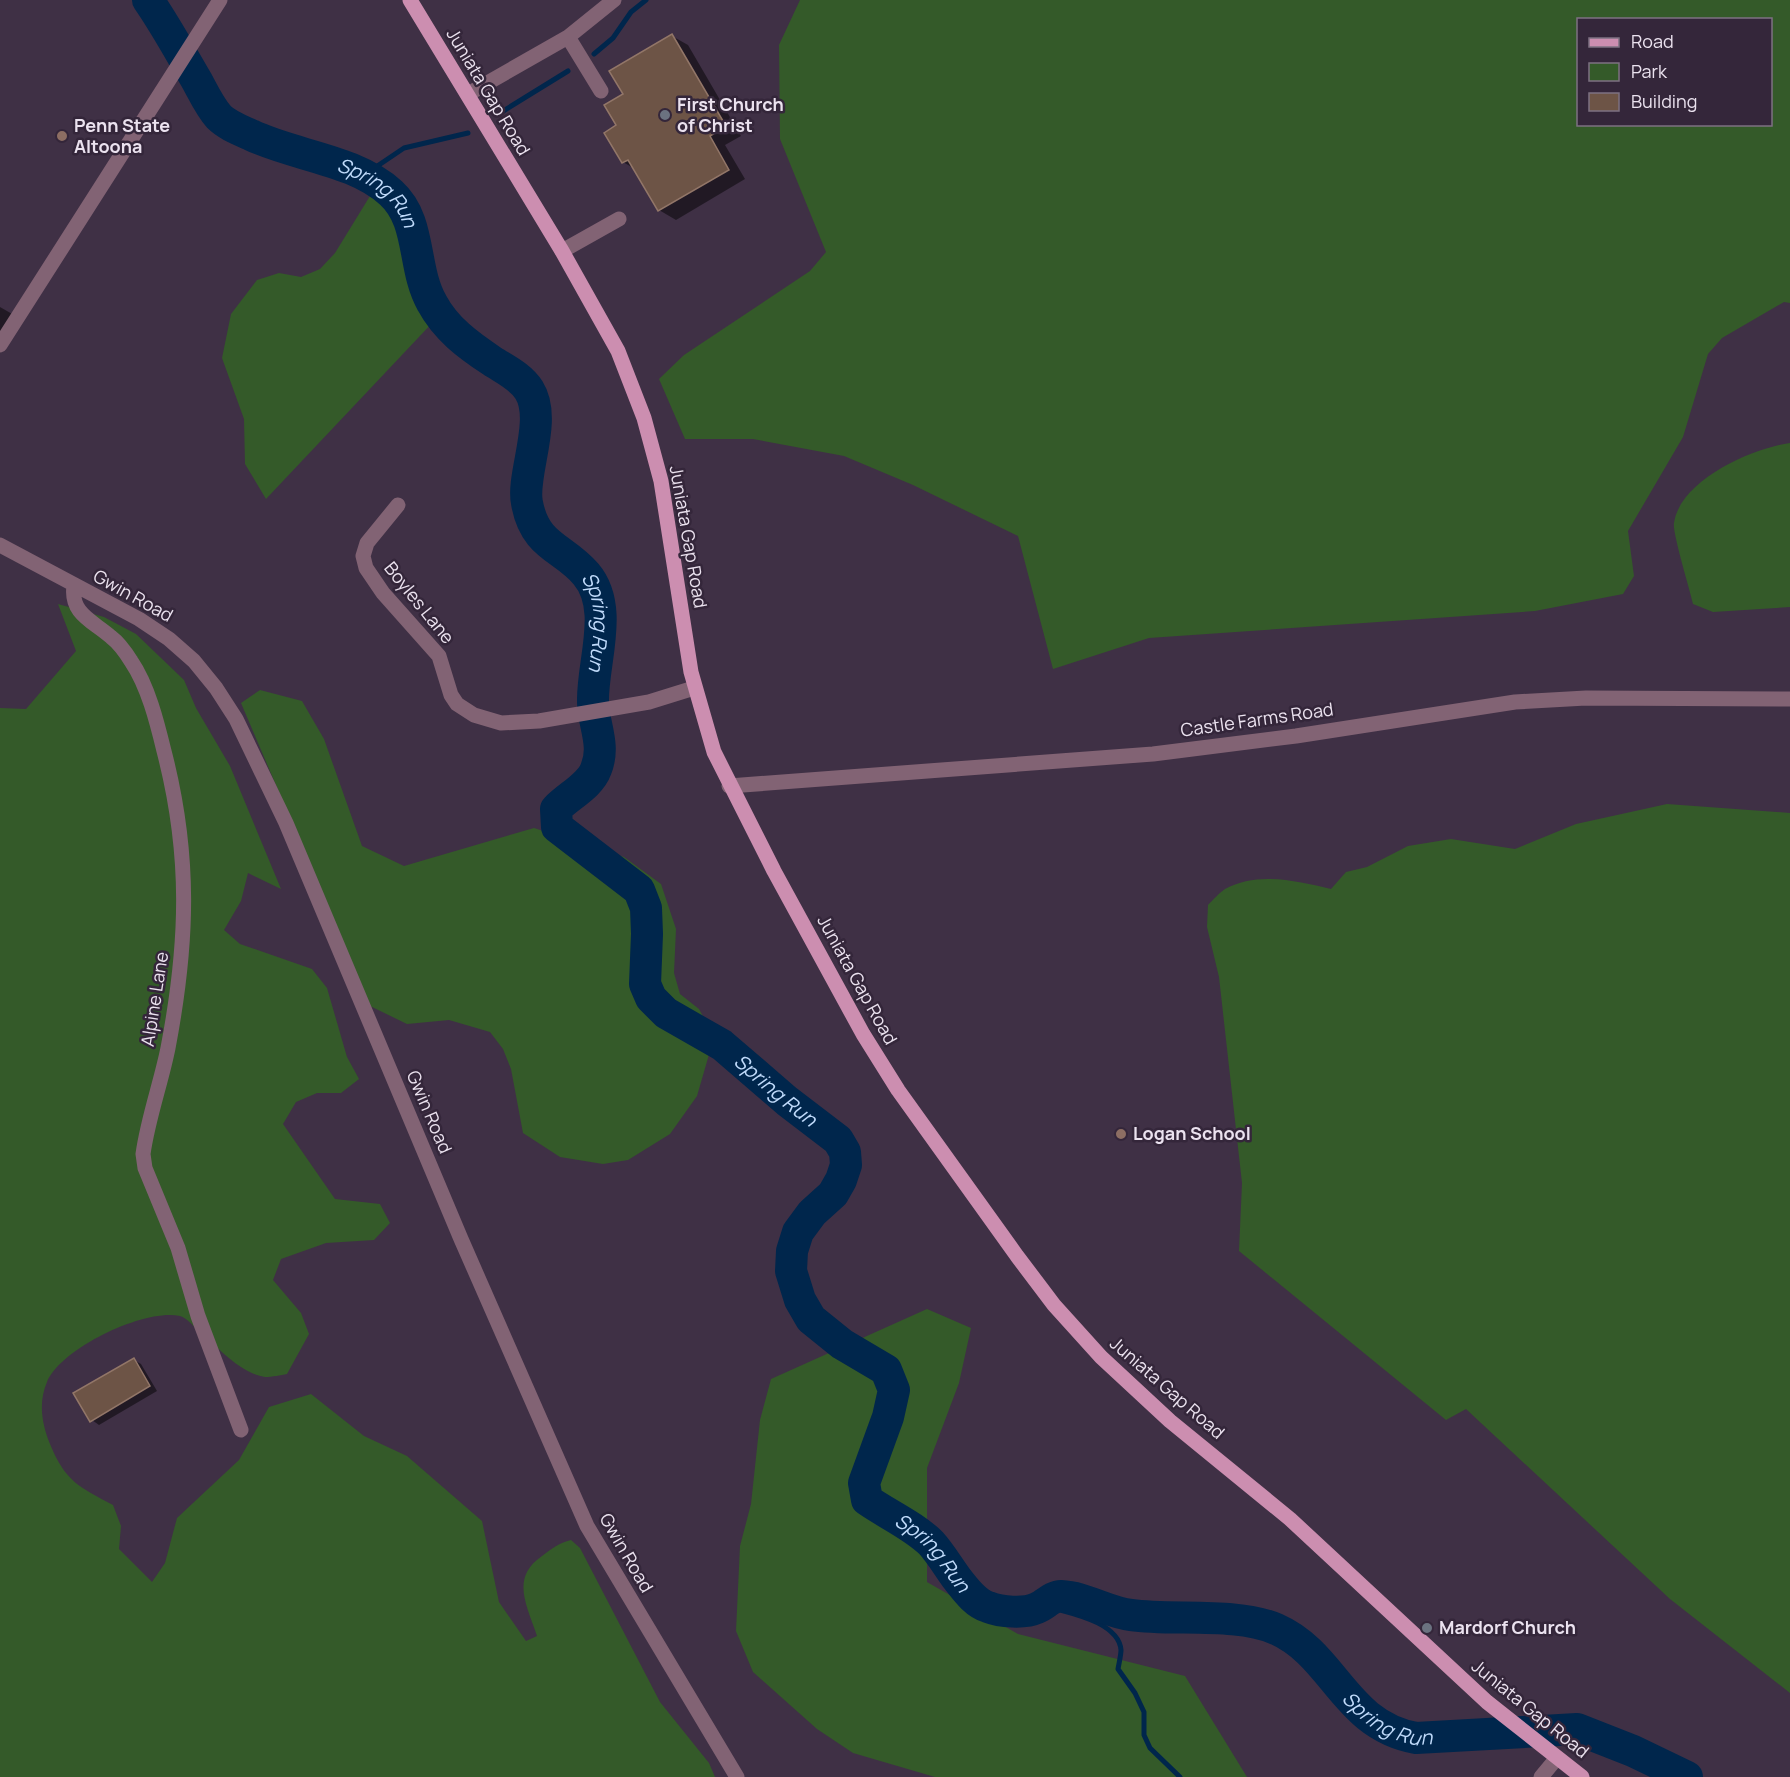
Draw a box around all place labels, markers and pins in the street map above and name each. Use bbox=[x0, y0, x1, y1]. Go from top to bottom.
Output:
place label: First Church of Christ bbox=[677, 92, 784, 137]
marker: First Church of Christ bbox=[658, 108, 672, 122]
place label: Penn State Altoona bbox=[74, 113, 170, 158]
marker: Penn State Altoona bbox=[55, 129, 69, 143]
place label: Logan School bbox=[1133, 1121, 1251, 1145]
marker: Logan School bbox=[1114, 1127, 1128, 1141]
place label: Mardorf Church bbox=[1439, 1615, 1576, 1639]
marker: Mardorf Church bbox=[1420, 1621, 1434, 1635]

